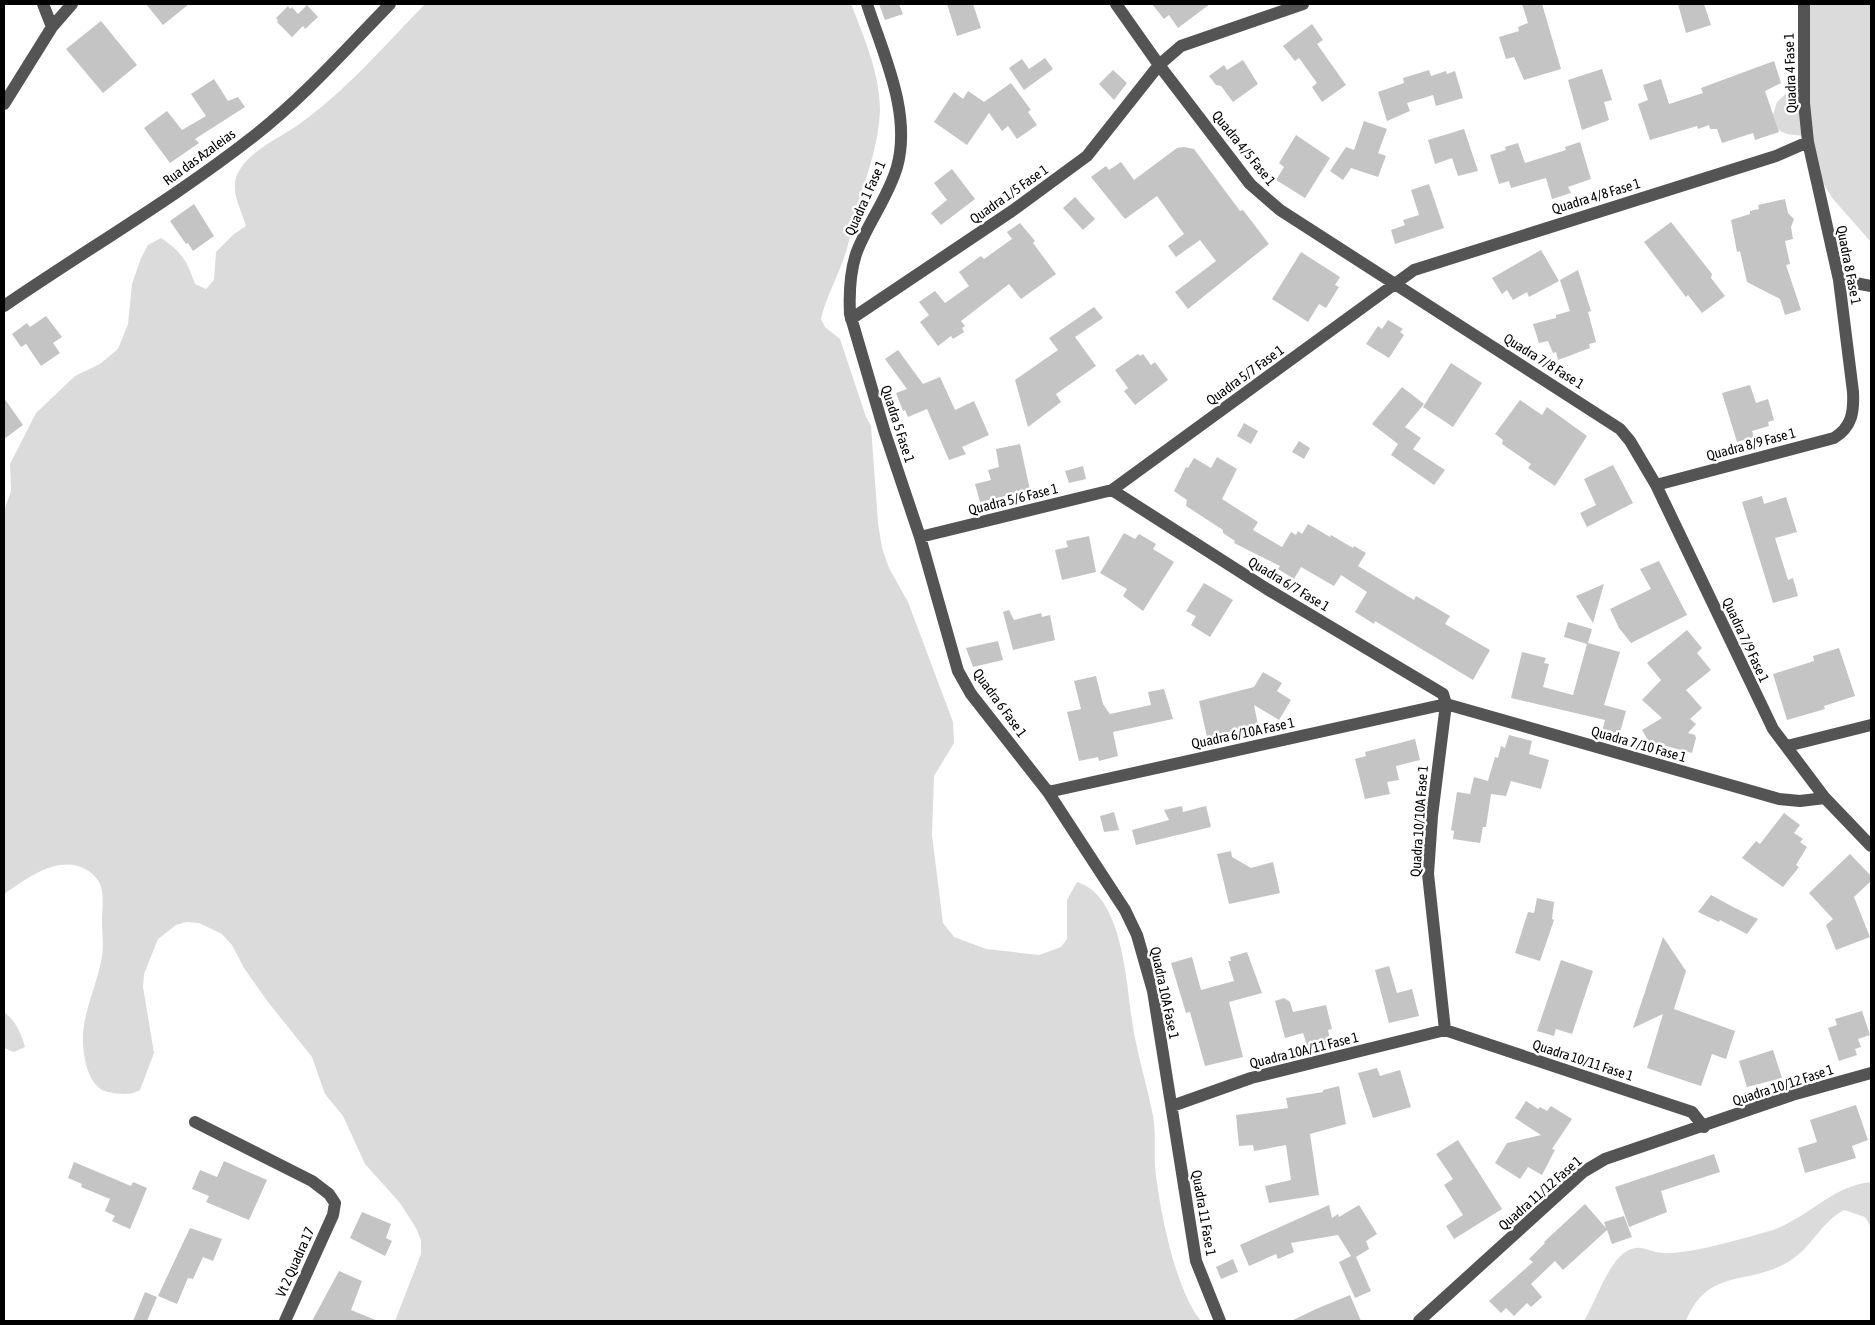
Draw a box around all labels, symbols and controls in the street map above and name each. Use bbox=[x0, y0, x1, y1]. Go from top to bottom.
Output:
street label: Quadra 4 Fase 1 bbox=[1781, 32, 1799, 114]
street label: Quadra 4/5 Fase 1 bbox=[1209, 107, 1279, 189]
street label: Rua das Azaleias bbox=[160, 125, 238, 189]
street label: Quadra 1 Fase 1 bbox=[841, 158, 889, 238]
street label: Quadra 1/5 Fase 1 bbox=[967, 161, 1051, 227]
street label: Quadra 4/8 Fase 1 bbox=[1550, 175, 1642, 217]
street label: Quadra 8 Fase 1 bbox=[1833, 224, 1865, 306]
street label: Quadra 7/8 Fase 1 bbox=[1501, 330, 1587, 392]
street label: Quadra 5/7 Fase 1 bbox=[1203, 342, 1287, 408]
street label: Quadra 5 Fase 1 bbox=[878, 383, 918, 465]
street label: Quadra 8/9 Fase 1 bbox=[1705, 424, 1797, 464]
street label: Quadra 5/6 Fase 1 bbox=[967, 480, 1059, 518]
street label: Quadra 6/7 Fase 1 bbox=[1246, 553, 1332, 615]
street label: Quadra 7/9 Fase 1 bbox=[1719, 595, 1773, 685]
street label: Quadra 6 Fase 1 bbox=[970, 666, 1030, 740]
street label: Quadra 6/10A Fase 1 bbox=[1190, 714, 1296, 752]
street label: Quadra 7/10 Fase 1 bbox=[1589, 723, 1689, 765]
street label: Quadra 10/10A Fase 1 bbox=[1407, 765, 1431, 877]
street label: Quadra 10A Fase 1 bbox=[1147, 945, 1183, 1041]
street label: Quadra 10A/11 Fase 1 bbox=[1248, 1029, 1360, 1071]
street label: Quadra 10/11 Fase 1 bbox=[1531, 1036, 1635, 1084]
street label: Quadra 10/12 Fase 1 bbox=[1731, 1061, 1835, 1109]
street label: Quadra 11/12 Fase 1 bbox=[1495, 1153, 1585, 1233]
street label: Quadra 11 Fase 1 bbox=[1189, 1169, 1219, 1257]
street label: Vt 2 Quadra 17 bbox=[272, 1225, 318, 1299]

